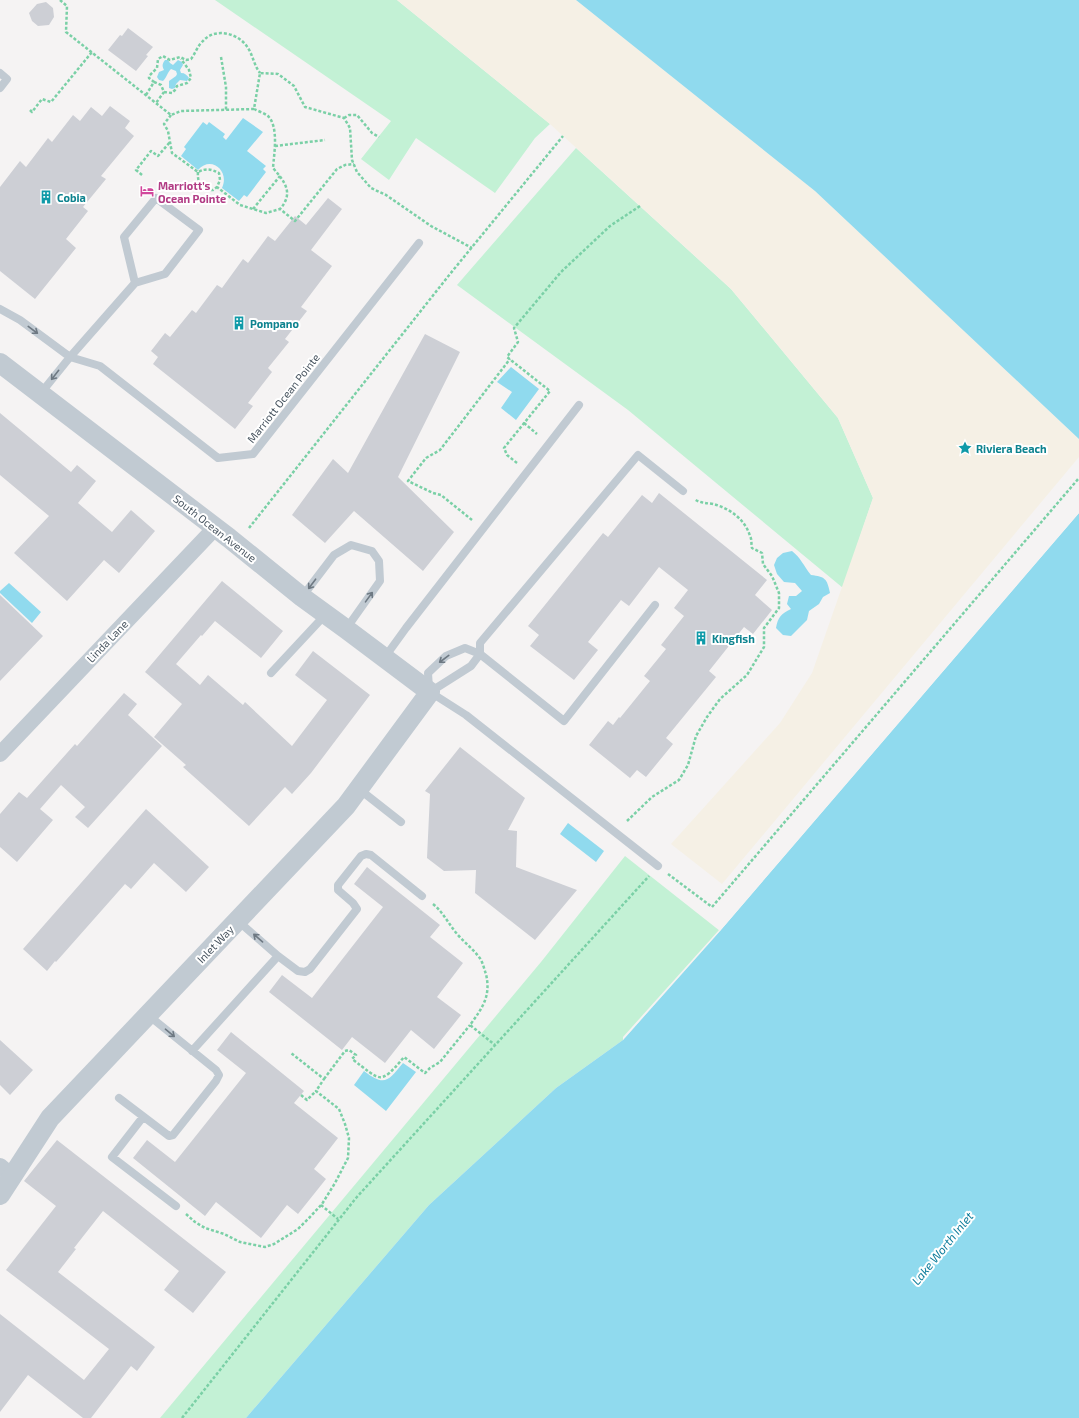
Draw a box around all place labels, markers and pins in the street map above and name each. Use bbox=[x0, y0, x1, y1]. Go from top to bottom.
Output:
place label: Marriott’s Ocean Pointe bbox=[158, 179, 226, 205]
hotel icon: Marriott’s Ocean Pointe bbox=[139, 183, 155, 199]
building icon: Cobia bbox=[38, 189, 54, 205]
place label: Cobia bbox=[57, 191, 86, 204]
building icon: Pompano bbox=[231, 315, 247, 331]
place label: Pompano bbox=[250, 317, 299, 330]
place icon: Riviera Beach bbox=[957, 440, 973, 456]
place label: Riviera Beach bbox=[976, 442, 1047, 455]
building icon: Kingfish bbox=[693, 630, 709, 646]
place label: Kingfish bbox=[712, 632, 755, 645]

